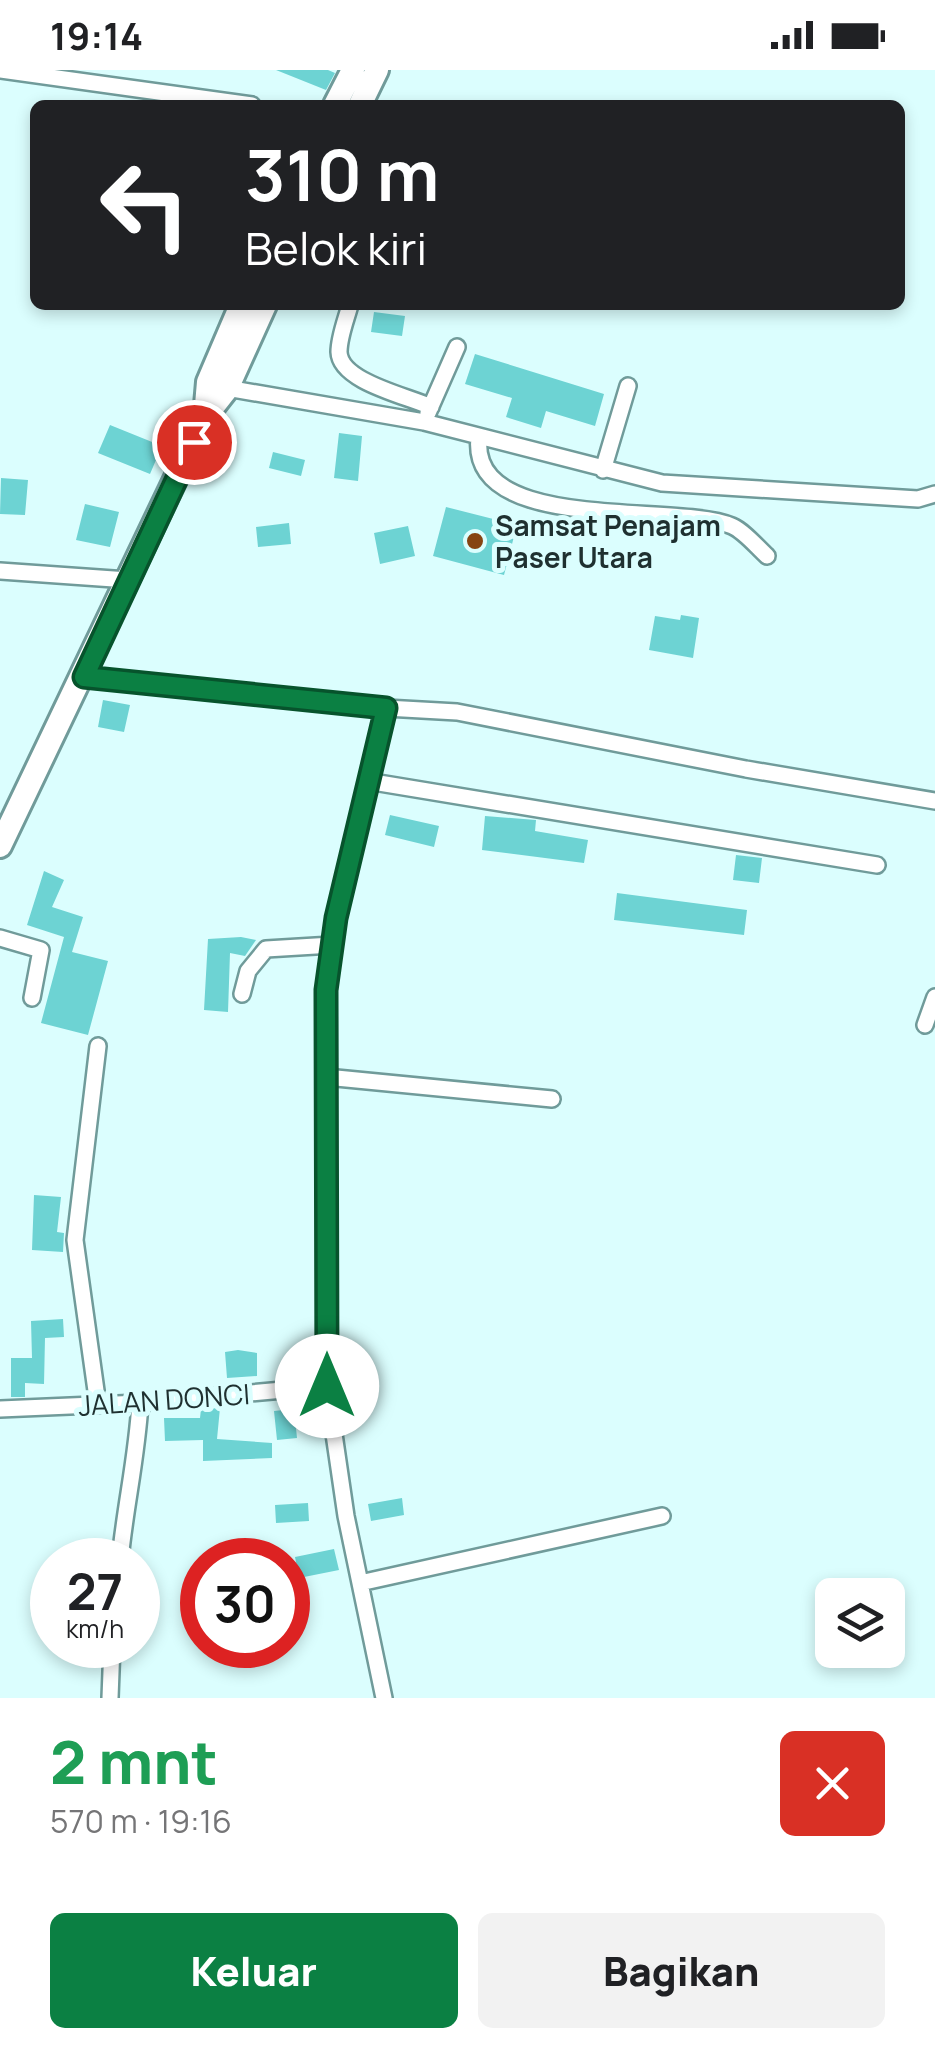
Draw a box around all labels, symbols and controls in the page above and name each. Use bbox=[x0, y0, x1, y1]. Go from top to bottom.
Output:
text: 19:14 bbox=[50, 9, 143, 61]
text: 310 m bbox=[245, 126, 439, 222]
icon: left bbox=[80, 140, 210, 270]
text: Belok kiri bbox=[245, 217, 427, 279]
pin bbox=[152, 400, 237, 485]
icon: arrive bbox=[167, 415, 222, 470]
place label: Samsat Penajam Paser Utara bbox=[495, 506, 721, 576]
marker: Samsat Penajam Paser Utara bbox=[464, 530, 486, 552]
position arrow bbox=[275, 1334, 379, 1438]
street label: JALAN DONCI bbox=[77, 1374, 251, 1424]
speed limit sign: 30 bbox=[180, 1538, 310, 1668]
text: 27 bbox=[67, 1557, 123, 1625]
map controls bbox=[815, 1578, 905, 1668]
button: layers bbox=[815, 1578, 905, 1668]
text: km/h bbox=[66, 1611, 124, 1646]
text: 2 mnt bbox=[50, 1720, 218, 1802]
button: close bbox=[780, 1731, 885, 1836]
text: 570 m · 19:16 bbox=[50, 1799, 232, 1843]
button: Keluar bbox=[50, 1913, 458, 2028]
button: Bagikan bbox=[478, 1913, 885, 2028]

